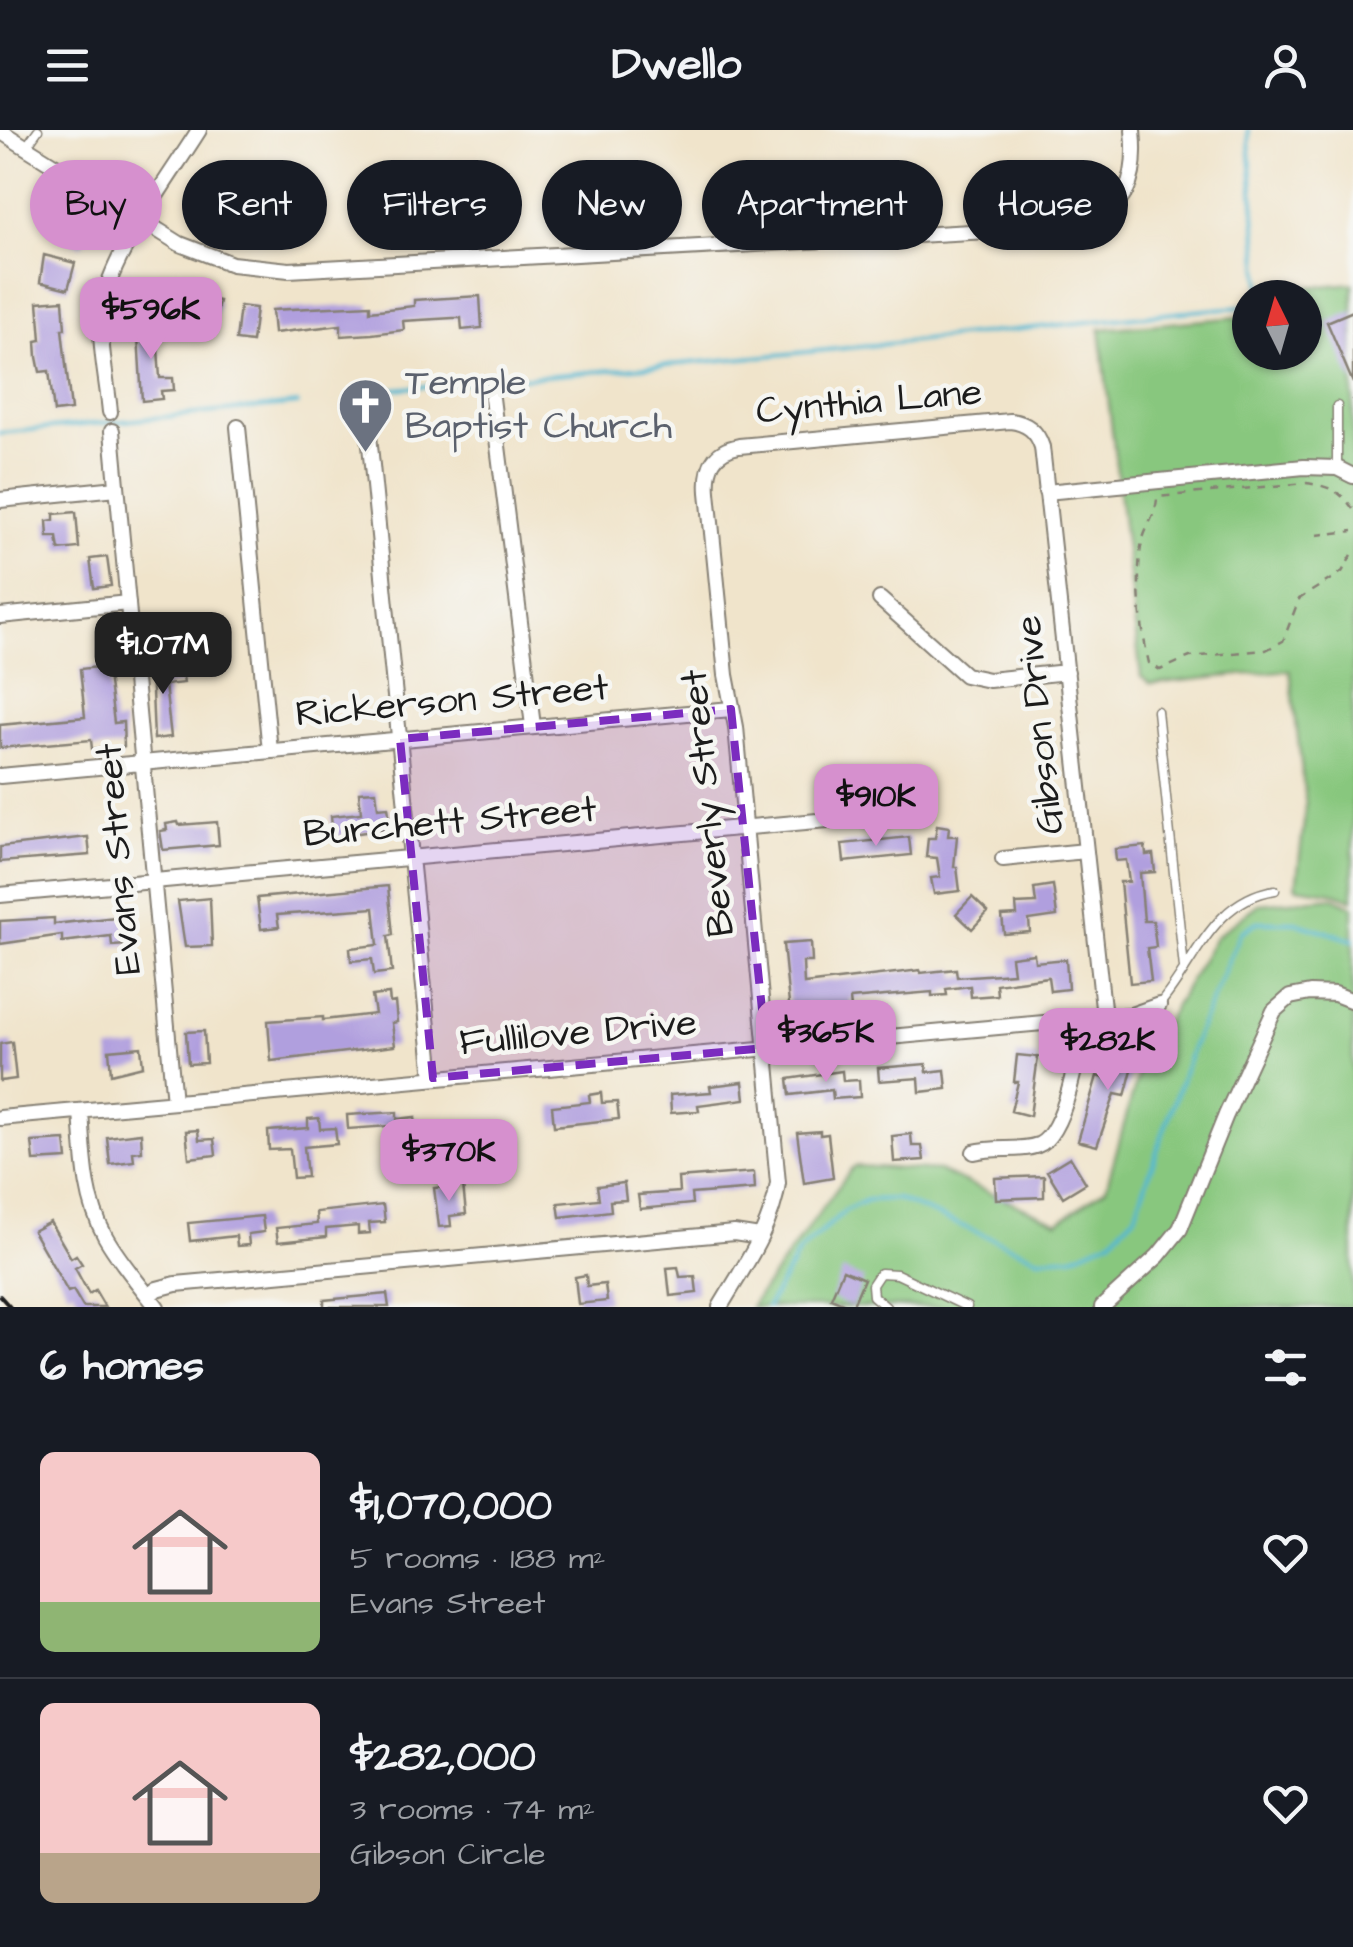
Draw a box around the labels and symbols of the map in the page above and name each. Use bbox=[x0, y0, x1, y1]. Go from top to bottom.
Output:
pin: $596K bbox=[81, 277, 221, 362]
north arrow bbox=[1232, 280, 1322, 370]
place label: Temple Baptist Church bbox=[405, 357, 672, 453]
street label: Cynthia Lane bbox=[754, 366, 984, 439]
church icon: Temple Baptist Church bbox=[336, 375, 396, 454]
pin: $1.07M bbox=[82, 612, 244, 697]
street label: Gibson Drive bbox=[1003, 613, 1077, 837]
street label: Rickerson Street bbox=[294, 661, 610, 741]
street label: Beverly Street bbox=[668, 667, 749, 939]
street label: Evans Street bbox=[83, 741, 155, 977]
pin: $910K bbox=[806, 764, 946, 849]
street label: Burchett Street bbox=[301, 783, 599, 861]
street label: Fullilove Drive bbox=[457, 997, 699, 1069]
pin: $365K bbox=[756, 1000, 896, 1085]
pin: $282K bbox=[1038, 1008, 1178, 1093]
pin: $370K bbox=[379, 1119, 519, 1204]

